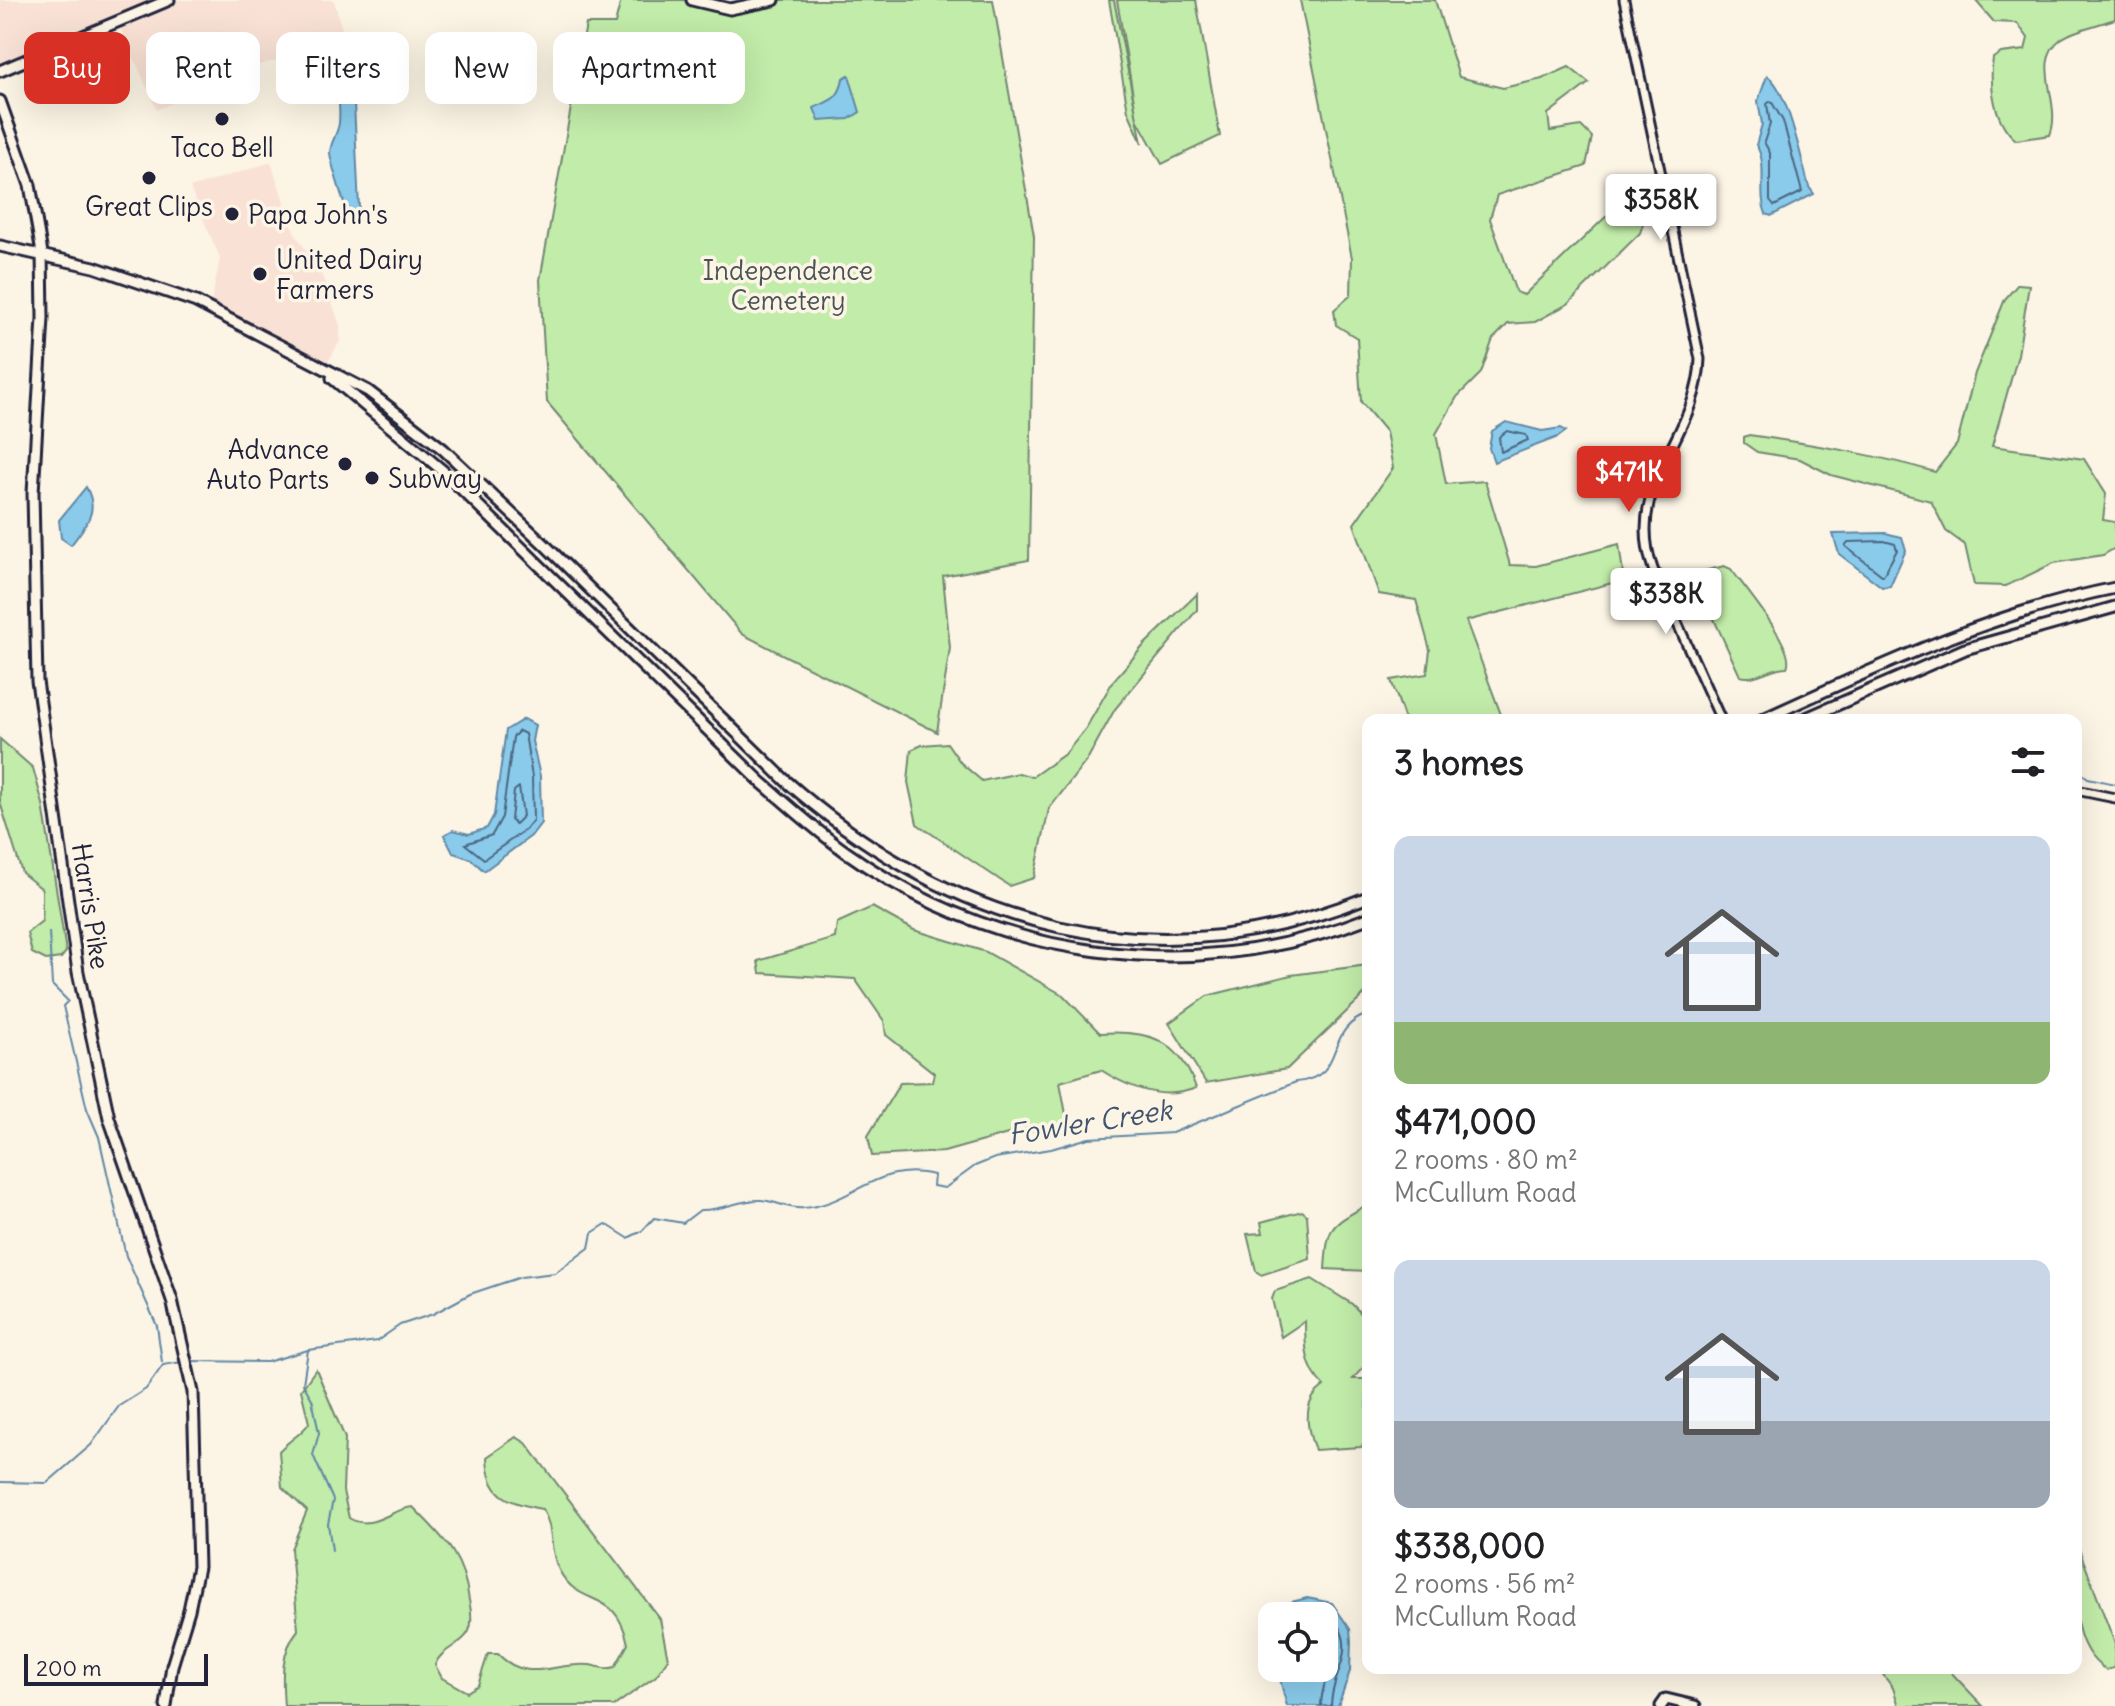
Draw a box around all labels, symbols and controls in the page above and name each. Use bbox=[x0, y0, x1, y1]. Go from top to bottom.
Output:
chip: Buy bbox=[24, 32, 130, 104]
chip: Rent bbox=[146, 32, 260, 104]
chip: Filters bbox=[276, 32, 409, 104]
chip: New bbox=[425, 32, 537, 104]
chip: Apartment bbox=[553, 32, 745, 104]
marker: Taco Bell bbox=[213, 110, 231, 128]
place label: Taco Bell bbox=[170, 131, 274, 164]
marker: Great Clips bbox=[140, 169, 158, 187]
pin: $358K bbox=[1605, 174, 1717, 242]
text: $358K bbox=[1623, 183, 1699, 216]
place label: Great Clips bbox=[85, 190, 213, 223]
place label: Papa John's bbox=[248, 198, 388, 231]
marker: Papa John's bbox=[223, 205, 241, 223]
place label: United Dairy Farmers bbox=[276, 243, 423, 306]
park label: Independence Cemetery bbox=[703, 254, 873, 317]
marker: United Dairy Farmers bbox=[251, 265, 269, 283]
place label: Advance Auto Parts bbox=[207, 433, 329, 496]
pin: $471K bbox=[1573, 446, 1685, 514]
marker: Advance Auto Parts bbox=[336, 455, 354, 473]
text: $471K bbox=[1595, 455, 1663, 488]
place label: Subway bbox=[388, 462, 482, 495]
marker: Subway bbox=[363, 469, 381, 487]
pin: $338K bbox=[1610, 568, 1722, 636]
text: $338K bbox=[1629, 577, 1703, 610]
icon: filters bbox=[2006, 740, 2050, 784]
text: 3 homes bbox=[1394, 741, 1524, 784]
street label: Harris Pike bbox=[65, 841, 117, 971]
icon: home bbox=[1650, 888, 1794, 1032]
water label: Fowler Creek bbox=[1006, 1091, 1176, 1153]
text: $471,000 bbox=[1394, 1100, 1537, 1143]
text: 2 rooms · 80 m² bbox=[1394, 1143, 1578, 1176]
text: McCullum Road bbox=[1394, 1176, 1577, 1209]
icon: home bbox=[1650, 1312, 1794, 1456]
text: $338,000 bbox=[1394, 1524, 1545, 1567]
text: 2 rooms · 56 m² bbox=[1394, 1567, 1575, 1600]
text: McCullum Road bbox=[1394, 1600, 1577, 1633]
map controls bbox=[1258, 1602, 1338, 1682]
button: locate bbox=[1258, 1602, 1338, 1682]
scale bar bbox=[24, 1650, 208, 1686]
text: 200 m bbox=[36, 1654, 102, 1682]

